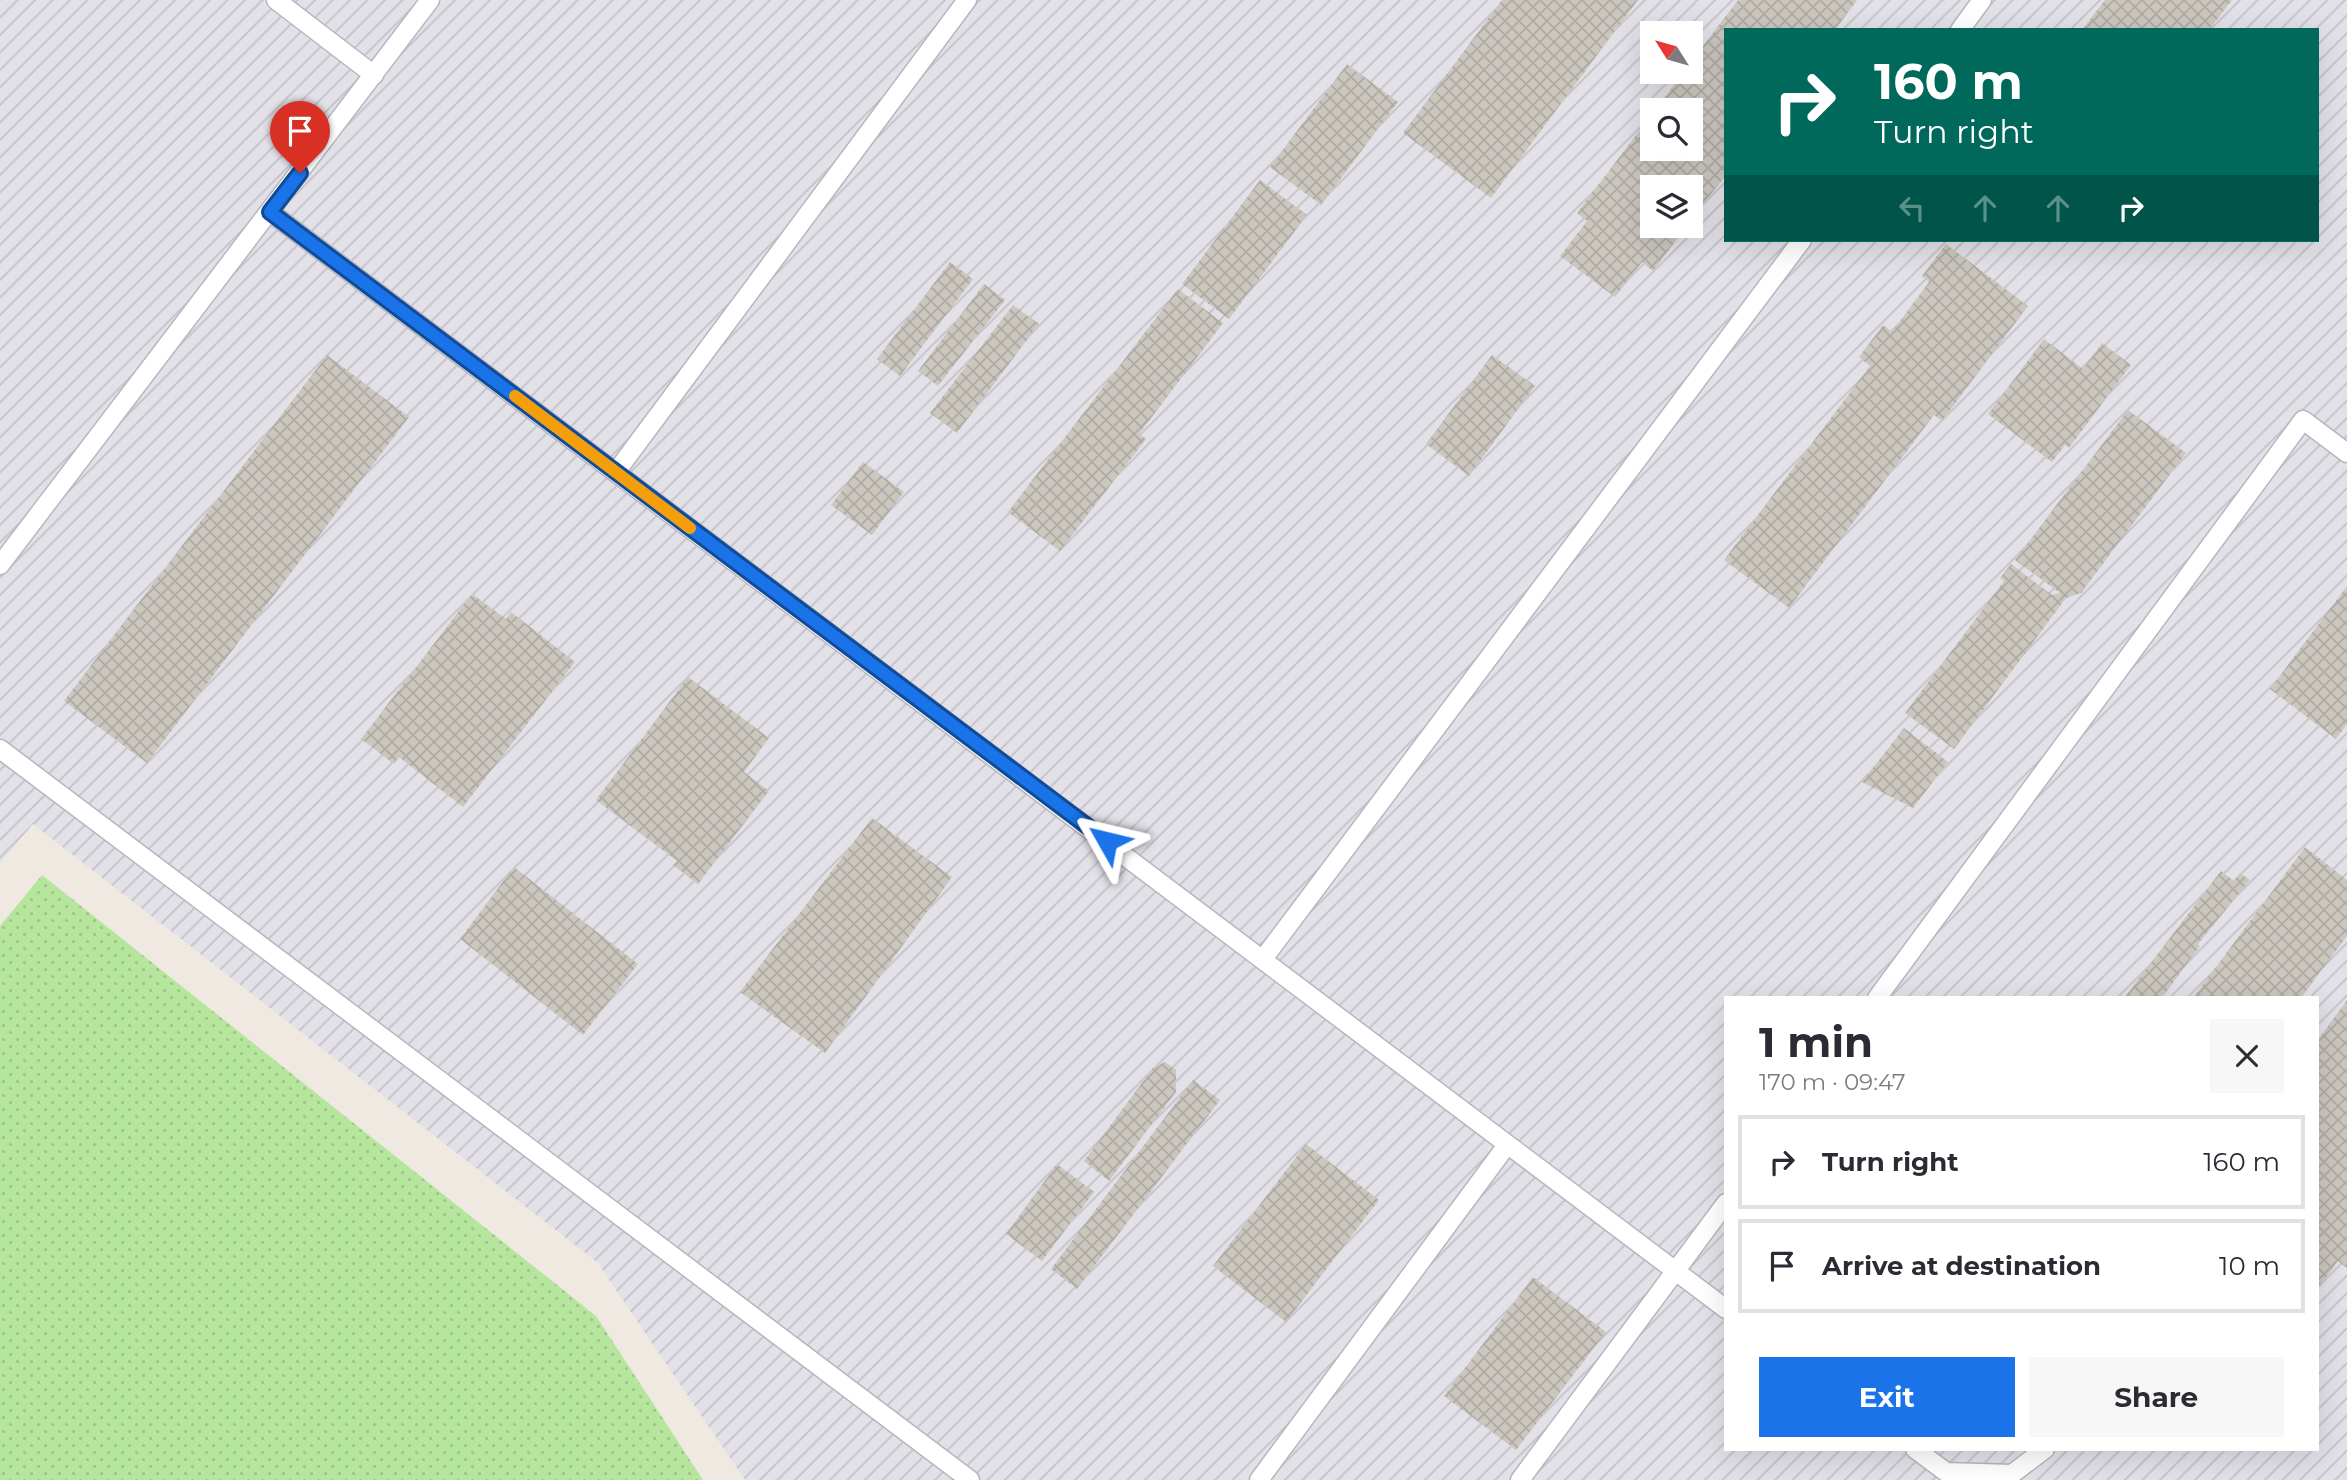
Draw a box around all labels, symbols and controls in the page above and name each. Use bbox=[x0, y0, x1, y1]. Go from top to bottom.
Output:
north arrow bbox=[1640, 21, 1703, 84]
map controls bbox=[1640, 21, 1703, 238]
text: 160 m bbox=[1874, 52, 2023, 111]
icon: right bbox=[1759, 56, 1850, 147]
button: search bbox=[1640, 98, 1703, 161]
pin bbox=[270, 101, 330, 173]
icon: arrive bbox=[281, 112, 319, 150]
text: Turn right bbox=[1874, 112, 2034, 151]
button: layers bbox=[1640, 175, 1703, 238]
icon: left bbox=[1893, 189, 1931, 227]
icon: ahead bbox=[1966, 189, 2004, 227]
icon: ahead bbox=[2039, 189, 2077, 227]
icon: right bbox=[2112, 189, 2150, 227]
position arrow bbox=[1070, 804, 1144, 878]
text: 1 min bbox=[1759, 1016, 1873, 1068]
button: close bbox=[2210, 1019, 2284, 1093]
text: 170 m · 09:47 bbox=[1759, 1068, 1906, 1096]
icon: right bbox=[1763, 1143, 1801, 1181]
text: Turn right bbox=[1822, 1146, 1958, 1178]
text: 160 m bbox=[2203, 1146, 2280, 1178]
icon: arrive bbox=[1763, 1247, 1801, 1285]
text: Arrive at destination bbox=[1822, 1250, 2101, 1282]
text: 10 m bbox=[2219, 1250, 2280, 1282]
button: Exit bbox=[1759, 1357, 2015, 1437]
button: Share bbox=[2029, 1357, 2284, 1437]

